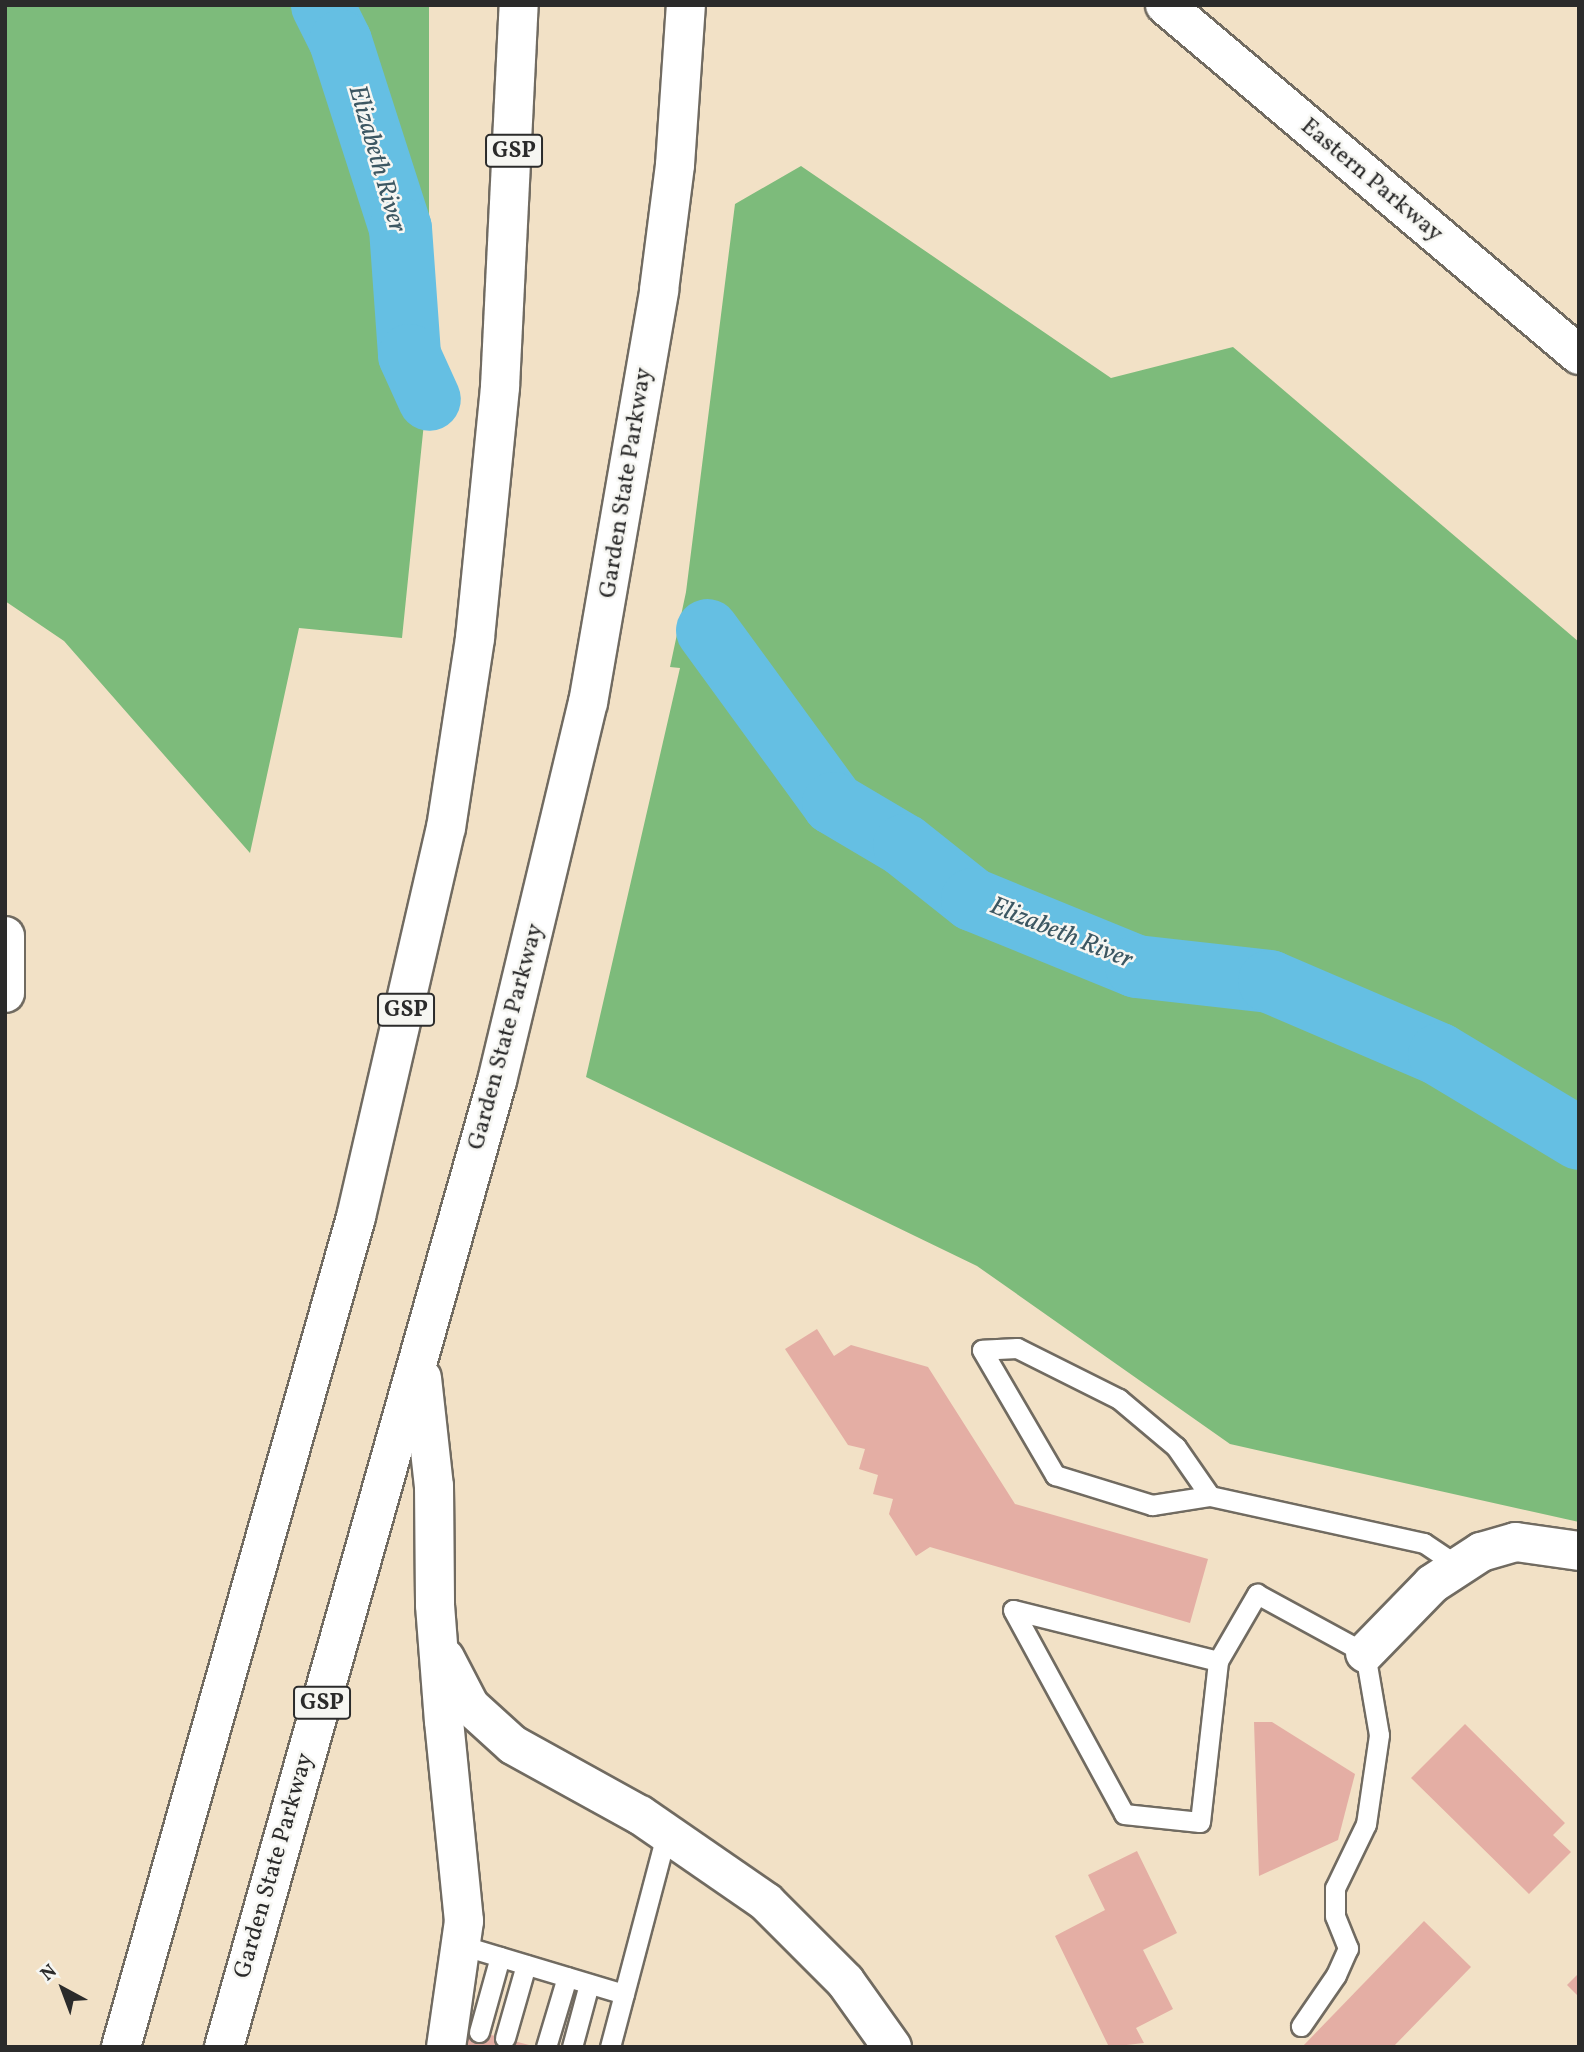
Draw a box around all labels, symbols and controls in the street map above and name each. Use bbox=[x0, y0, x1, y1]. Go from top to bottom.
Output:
water label: Elizabeth River bbox=[340, 82, 412, 236]
street label: Eastern Parkway bbox=[1294, 113, 1448, 249]
road number: GSP bbox=[484, 132, 544, 170]
street label: Garden State Parkway bbox=[595, 366, 659, 600]
water label: Elizabeth River bbox=[985, 891, 1137, 977]
street label: Garden State Parkway bbox=[463, 921, 551, 1153]
road number: GSP bbox=[376, 990, 436, 1030]
road number: GSP bbox=[292, 1684, 352, 1722]
street label: Garden State Parkway bbox=[229, 1750, 321, 1982]
north arrow bbox=[28, 1954, 98, 2024]
text: N bbox=[35, 1959, 63, 1987]

